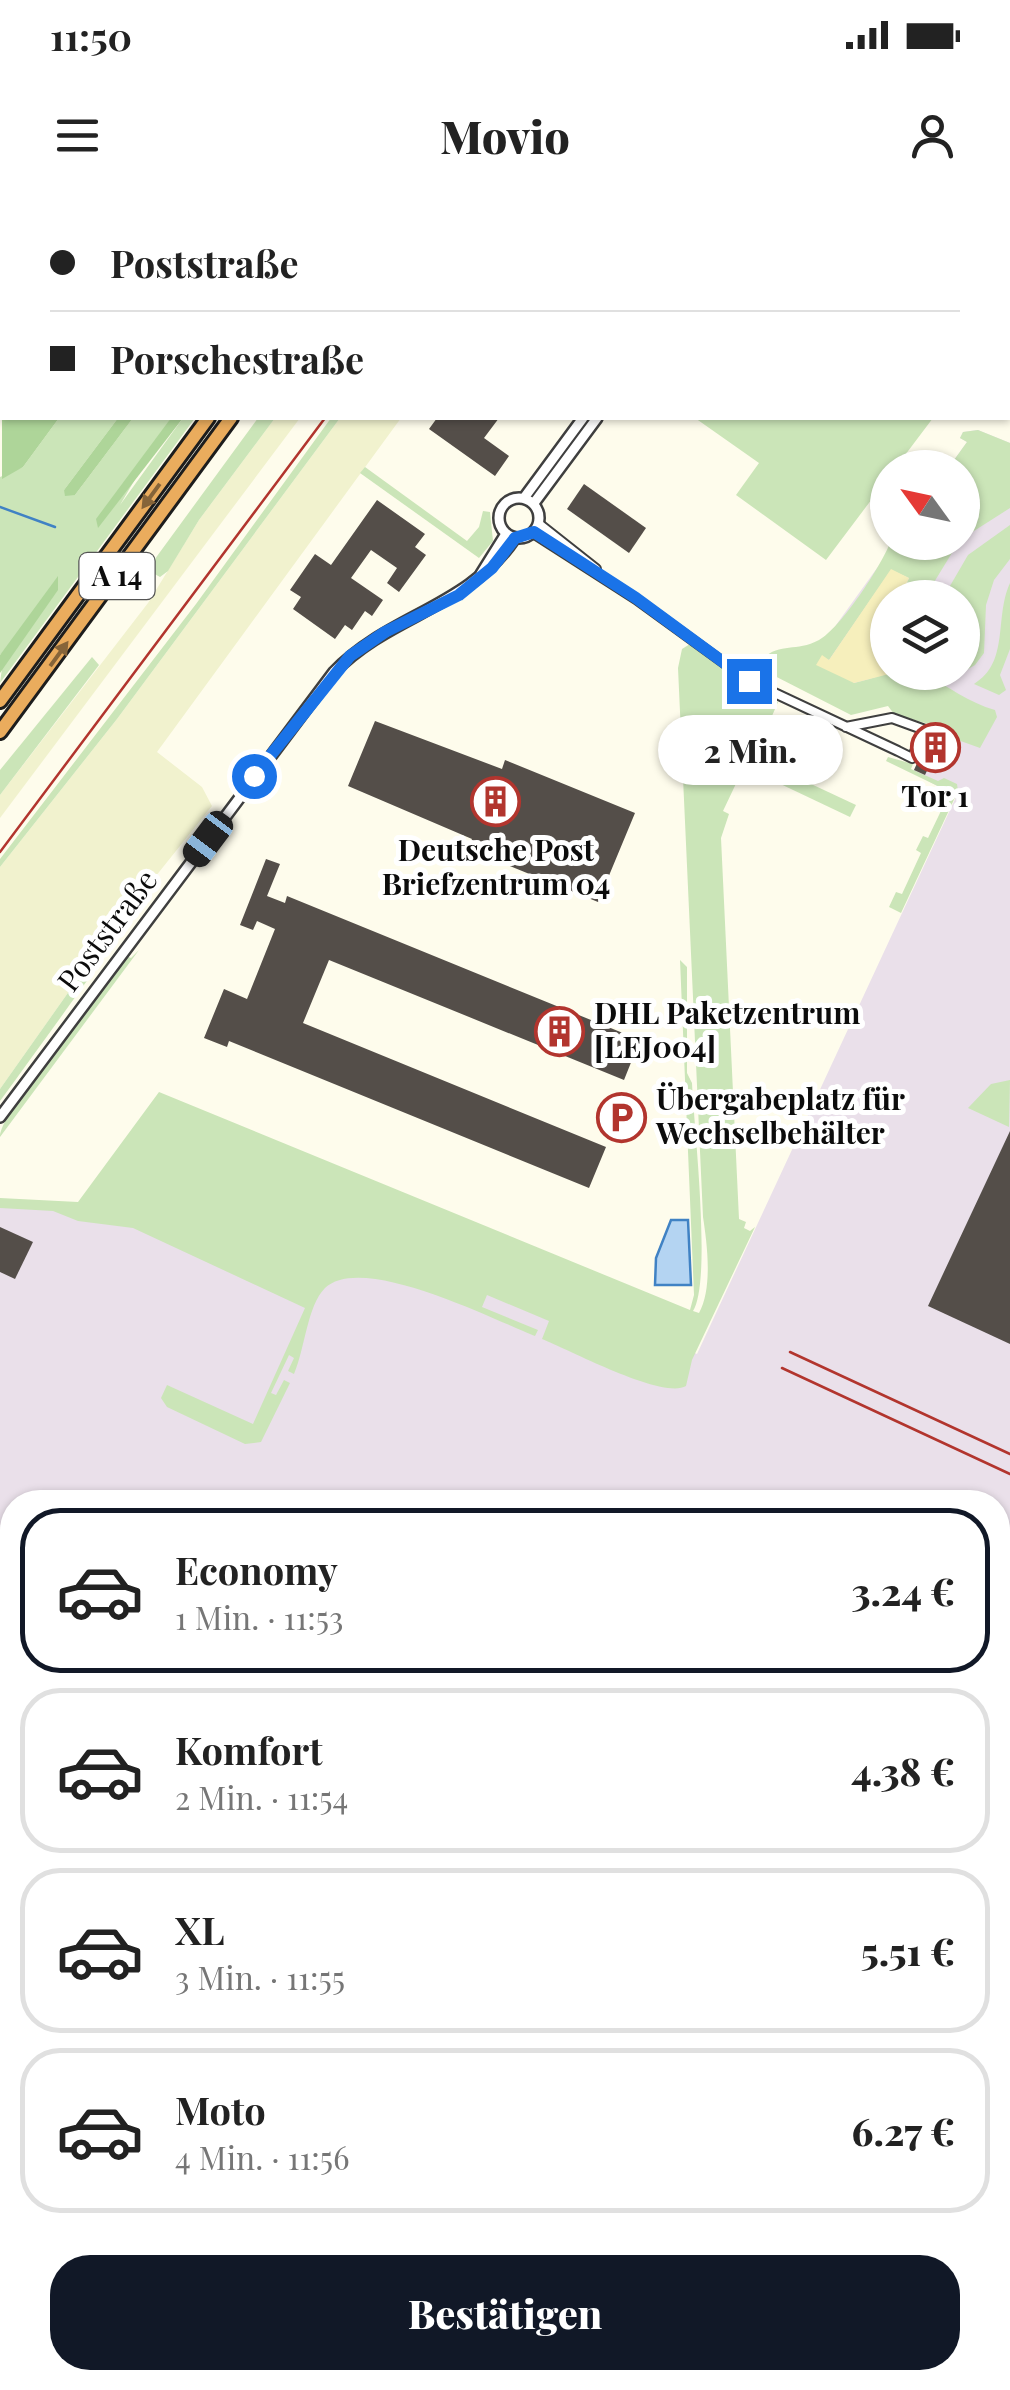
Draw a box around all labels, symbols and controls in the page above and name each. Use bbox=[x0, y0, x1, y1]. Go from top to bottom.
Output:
text: 11:50 bbox=[50, 10, 132, 61]
text: Movio bbox=[440, 105, 570, 165]
icon: menu bbox=[50, 108, 105, 163]
icon: person bbox=[905, 108, 960, 163]
text: Poststraße bbox=[110, 237, 299, 288]
text: Porschestraße bbox=[110, 333, 364, 384]
north arrow bbox=[870, 450, 980, 560]
map controls bbox=[870, 450, 980, 690]
one-way arrow bbox=[141, 483, 161, 510]
road number: A 14 bbox=[80, 553, 154, 599]
button: layers bbox=[870, 580, 980, 690]
one-way arrow bbox=[48, 641, 68, 667]
route end bbox=[727, 659, 772, 704]
callout: 2 Min. bbox=[656, 716, 842, 786]
building icon: Tor 1 bbox=[909, 722, 961, 774]
text: 2 Min. bbox=[704, 728, 797, 771]
route start bbox=[232, 754, 277, 799]
place label: Tor 1 bbox=[901, 775, 969, 815]
building icon: Deutsche Post Briefzentrum 04 bbox=[470, 776, 522, 828]
car bbox=[178, 806, 238, 872]
place label: Deutsche Post Briefzentrum 04 bbox=[382, 829, 610, 903]
street label: Poststraße bbox=[47, 861, 165, 999]
place label: DHL Paketzentrum [LEJ004] bbox=[594, 992, 860, 1066]
building icon: DHL Paketzentrum [LEJ004] bbox=[533, 1005, 585, 1057]
place label: Übergabeplatz für Wechselbehälter bbox=[655, 1078, 905, 1152]
parking icon: Übergabeplatz für Wechselbehälter bbox=[595, 1091, 647, 1143]
text: Economy bbox=[175, 1544, 338, 1595]
icon: car bbox=[55, 1546, 145, 1636]
text: 3.24 € bbox=[851, 1565, 955, 1616]
text: 1 Min. · 11:53 bbox=[175, 1595, 344, 1638]
text: Komfort bbox=[175, 1724, 323, 1775]
icon: car bbox=[55, 1726, 145, 1816]
text: 4.38 € bbox=[851, 1745, 955, 1796]
text: 2 Min. · 11:54 bbox=[175, 1775, 348, 1818]
text: XL bbox=[175, 1904, 224, 1955]
icon: car bbox=[55, 1906, 145, 1996]
text: 5.51 € bbox=[861, 1925, 955, 1976]
text: 3 Min. · 11:55 bbox=[175, 1955, 345, 1998]
text: Moto bbox=[175, 2084, 266, 2135]
icon: car bbox=[55, 2086, 145, 2176]
text: 6.27 € bbox=[852, 2105, 955, 2156]
text: 4 Min. · 11:56 bbox=[175, 2135, 350, 2178]
button: Bestätigen bbox=[50, 2255, 960, 2370]

